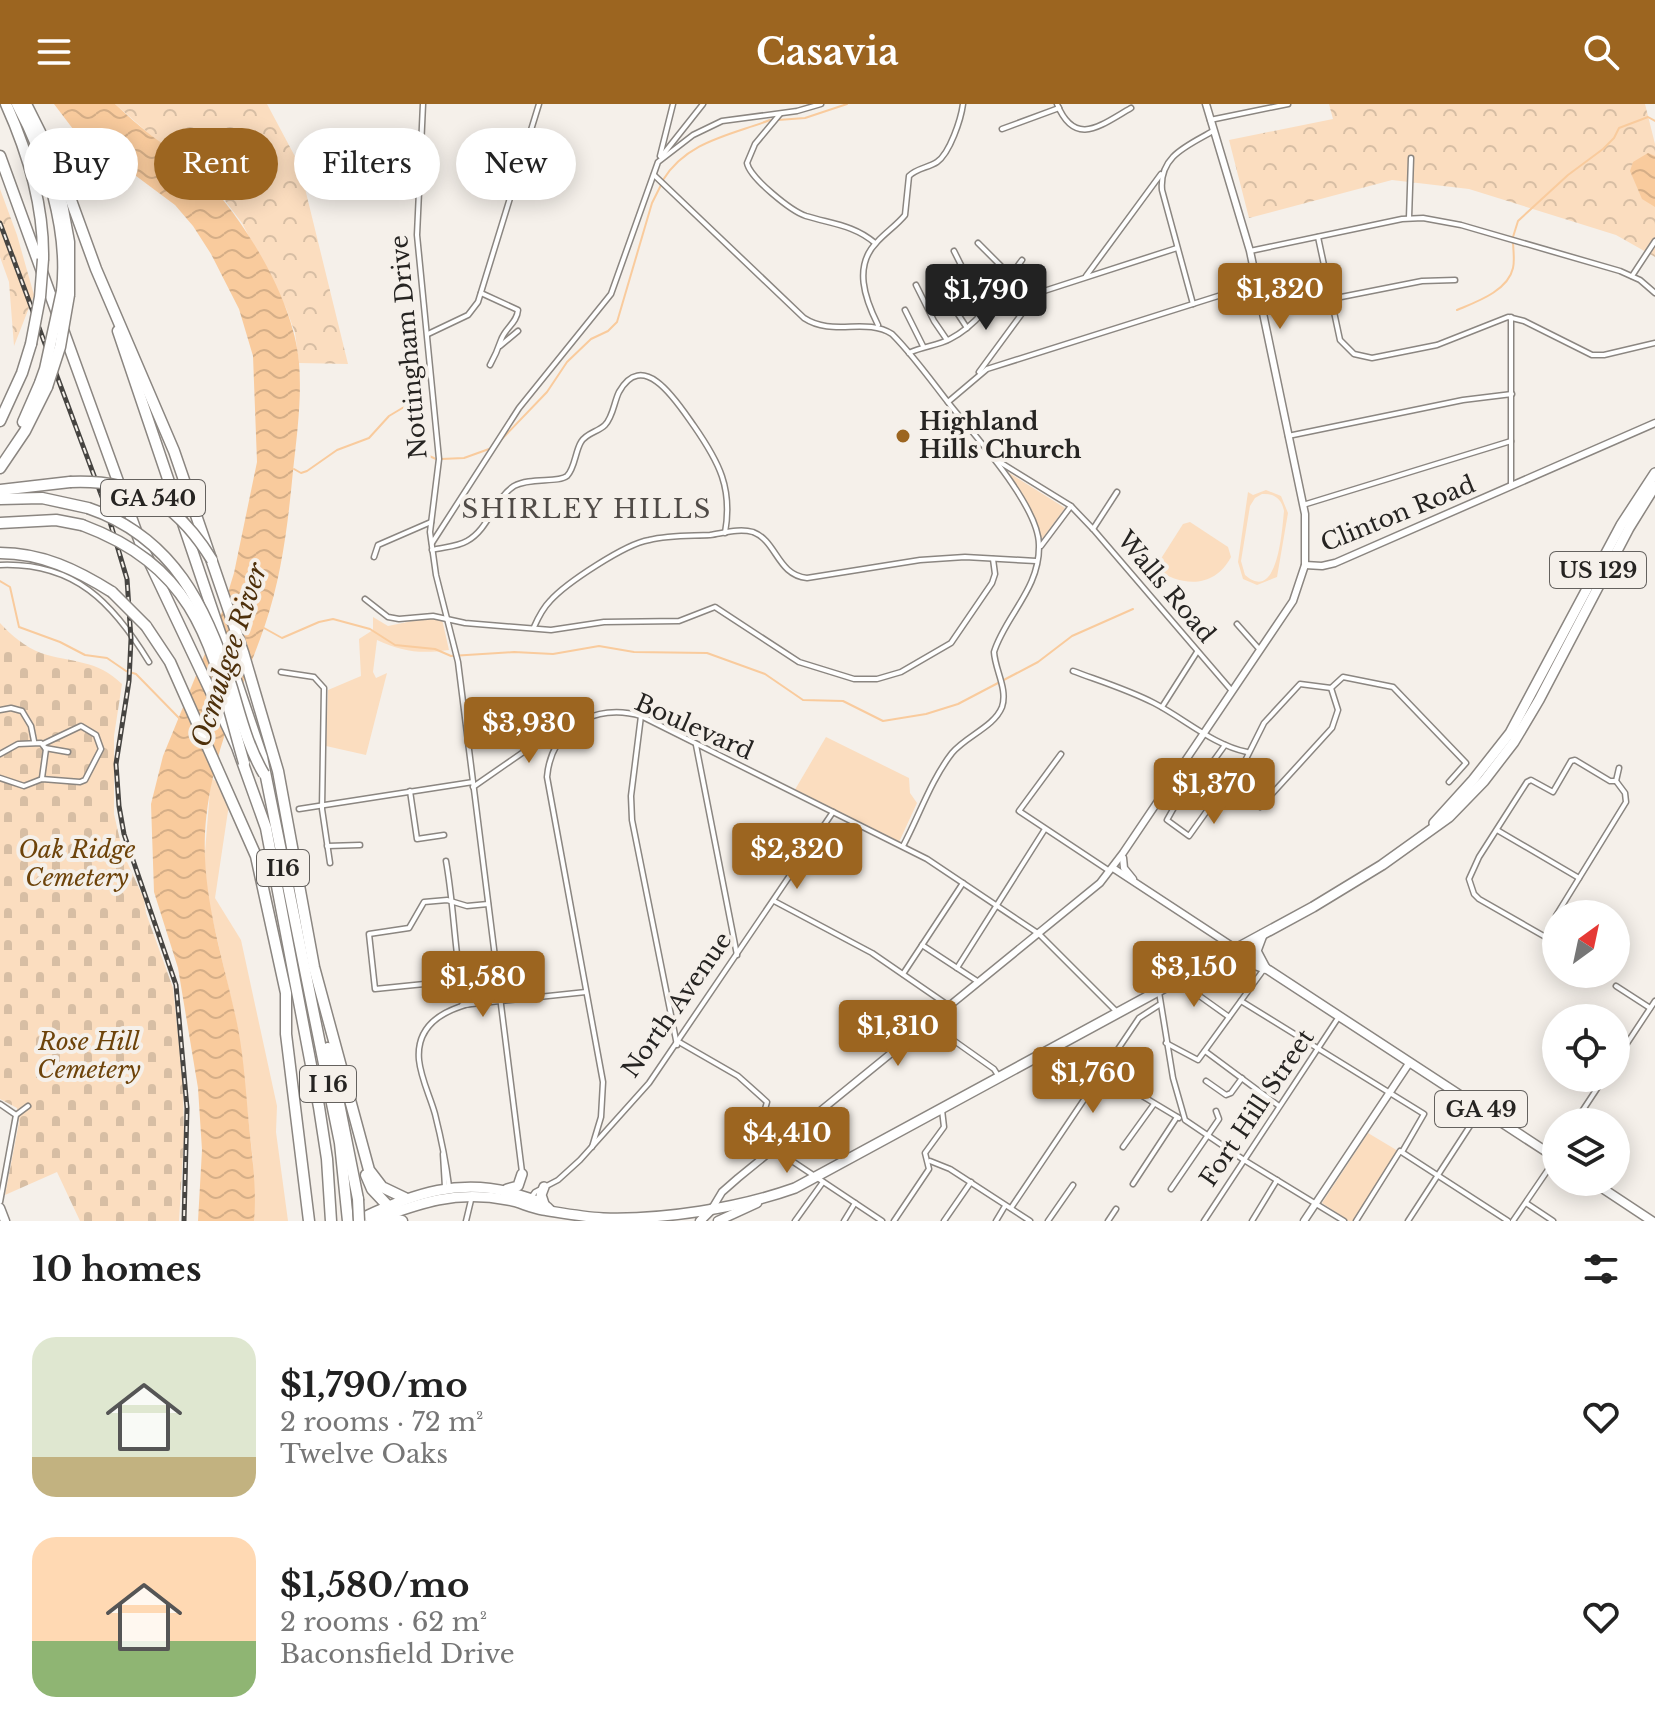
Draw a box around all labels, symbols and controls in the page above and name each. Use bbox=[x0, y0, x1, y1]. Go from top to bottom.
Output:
icon: menu bbox=[32, 30, 76, 74]
text: Casavia bbox=[756, 30, 899, 75]
icon: search bbox=[1579, 30, 1623, 74]
chip: Buy bbox=[24, 128, 138, 200]
chip: Rent bbox=[154, 128, 278, 200]
chip: Filters bbox=[294, 128, 440, 200]
chip: New bbox=[456, 128, 576, 200]
street label: Nottingham Drive bbox=[384, 234, 433, 460]
pin: $1,320 bbox=[1215, 263, 1345, 331]
pin: $1,790 bbox=[921, 264, 1051, 332]
text: $1,320 bbox=[1236, 273, 1324, 305]
text: $1,790 bbox=[943, 274, 1029, 306]
place label: Highland Hills Church bbox=[919, 407, 1081, 464]
marker: Highland Hills Church bbox=[894, 427, 912, 445]
street label: Clinton Road bbox=[1316, 469, 1479, 558]
road number: GA 540 bbox=[101, 480, 205, 516]
district label: SHIRLEY HILLS bbox=[462, 493, 712, 525]
street label: Walls Road bbox=[1111, 524, 1221, 648]
road number: US 129 bbox=[1550, 552, 1646, 588]
water label: Ocmulgee River bbox=[184, 558, 274, 751]
street label: Boulevard bbox=[631, 688, 758, 766]
pin: $3,930 bbox=[464, 697, 594, 765]
text: $3,930 bbox=[482, 707, 576, 739]
pin: $1,370 bbox=[1149, 758, 1279, 826]
text: $1,370 bbox=[1172, 768, 1256, 800]
pin: $2,320 bbox=[732, 823, 862, 891]
text: $2,320 bbox=[750, 833, 844, 865]
park label: Oak Ridge Cemetery bbox=[19, 835, 136, 892]
road number: I16 bbox=[257, 850, 309, 886]
north arrow bbox=[1542, 900, 1630, 988]
map controls bbox=[1542, 900, 1630, 1196]
street label: North Avenue bbox=[616, 926, 737, 1083]
pin: $3,150 bbox=[1129, 941, 1259, 1009]
pin: $1,580 bbox=[418, 951, 548, 1019]
text: $3,150 bbox=[1151, 951, 1237, 983]
text: $1,580 bbox=[440, 961, 526, 993]
pin: $1,310 bbox=[833, 1000, 963, 1068]
button: locate bbox=[1542, 1004, 1630, 1092]
text: $1,310 bbox=[857, 1010, 939, 1042]
street label: Fort Hill Street bbox=[1193, 1024, 1320, 1192]
park label: Rose Hill Cemetery bbox=[37, 1027, 141, 1084]
pin: $1,760 bbox=[1028, 1047, 1158, 1115]
text: $1,760 bbox=[1050, 1057, 1136, 1089]
road number: I 16 bbox=[300, 1066, 356, 1102]
road number: GA 49 bbox=[1435, 1091, 1527, 1127]
pin: $4,410 bbox=[722, 1107, 852, 1175]
button: layers bbox=[1542, 1108, 1630, 1196]
text: $4,410 bbox=[742, 1117, 832, 1149]
icon: filters bbox=[1579, 1247, 1623, 1291]
text: 10 homes bbox=[32, 1248, 202, 1290]
text: $1,790/mo bbox=[280, 1364, 468, 1406]
icon: home bbox=[96, 1369, 192, 1465]
icon: heart bbox=[1579, 1395, 1623, 1439]
text: 2 rooms · 72 m² bbox=[280, 1406, 483, 1438]
text: Twelve Oaks bbox=[280, 1438, 448, 1470]
text: $1,580/mo bbox=[280, 1564, 469, 1606]
icon: home bbox=[96, 1569, 192, 1665]
icon: heart bbox=[1579, 1595, 1623, 1639]
text: 2 rooms · 62 m² bbox=[280, 1606, 487, 1638]
text: Baconsfield Drive bbox=[280, 1638, 515, 1670]

